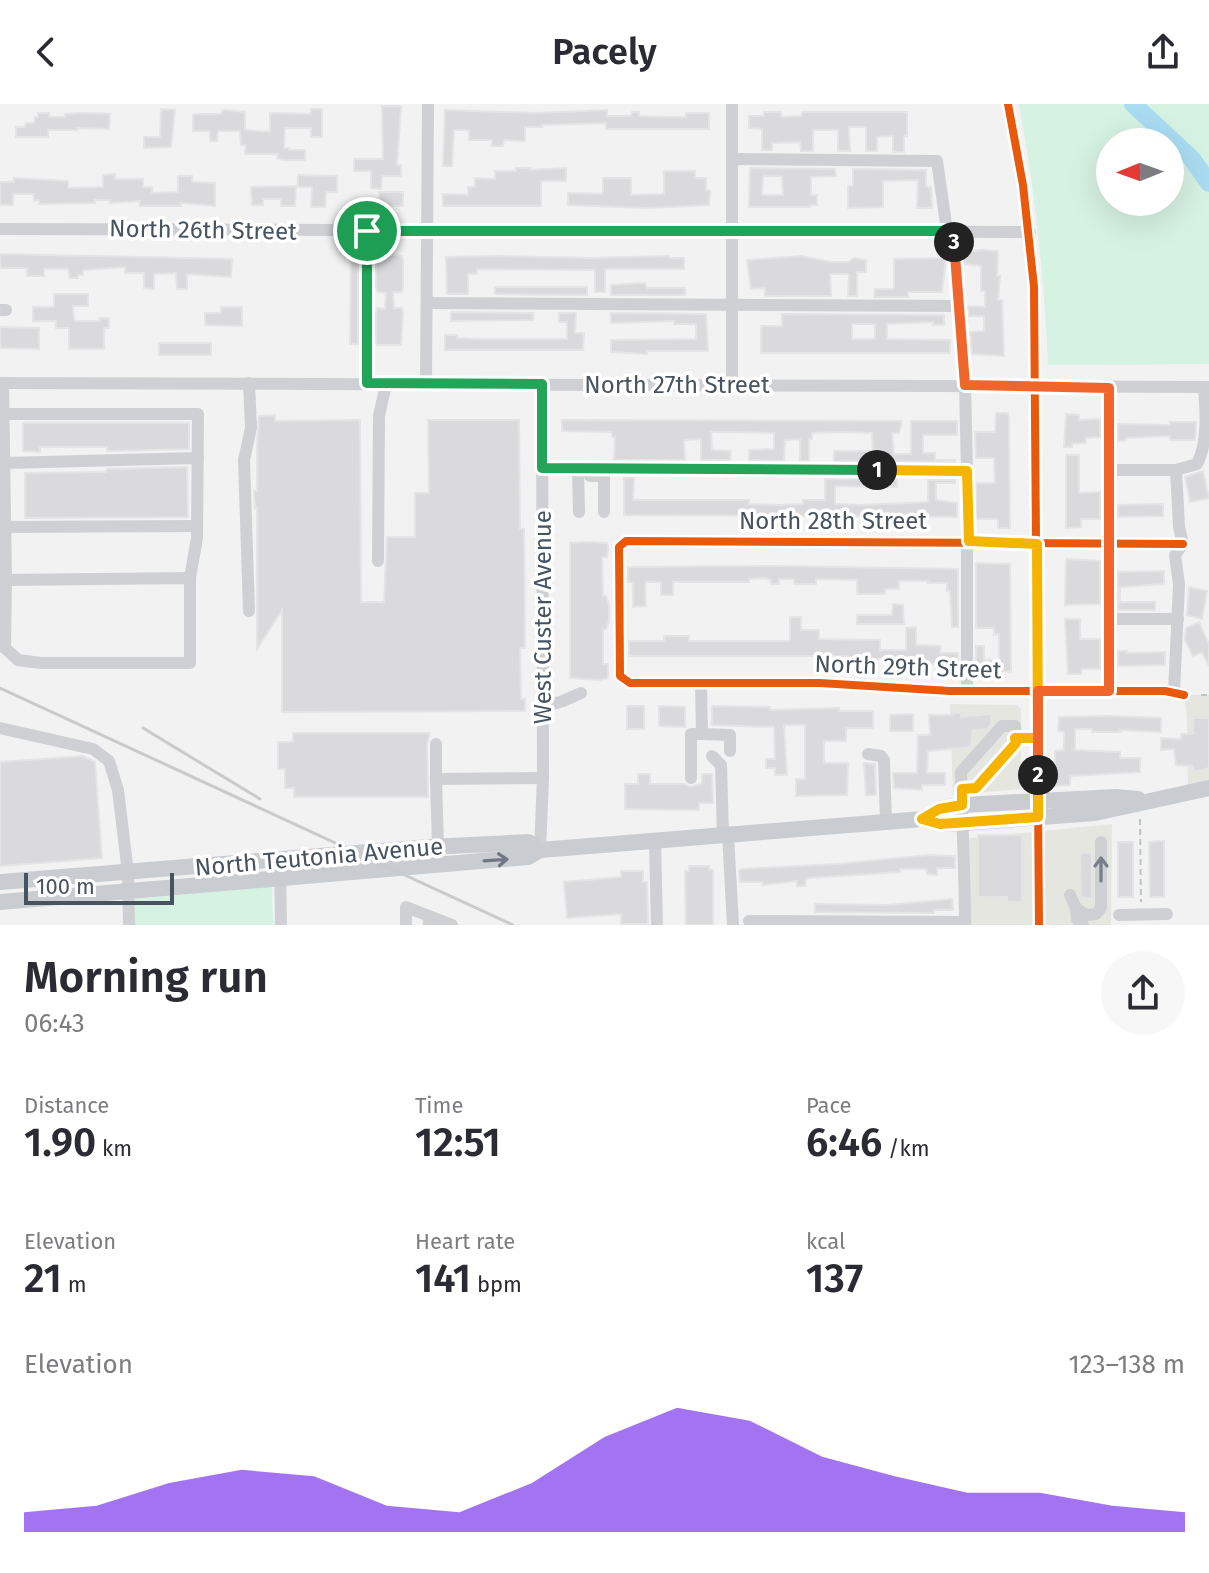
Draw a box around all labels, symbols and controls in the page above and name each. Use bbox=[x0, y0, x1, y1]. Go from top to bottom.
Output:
icon: back bbox=[24, 30, 68, 74]
text: Pacely bbox=[552, 30, 657, 74]
icon: share bbox=[1141, 30, 1185, 74]
north arrow bbox=[1096, 128, 1184, 216]
map controls bbox=[1096, 128, 1184, 216]
pin bbox=[333, 197, 401, 265]
icon: arrive bbox=[345, 209, 389, 253]
street label: North 26th Street bbox=[109, 214, 297, 246]
pin: 3 bbox=[934, 222, 974, 262]
text: 3 bbox=[948, 228, 960, 255]
street label: North 27th Street bbox=[584, 371, 770, 399]
pin: 1 bbox=[857, 450, 897, 490]
text: 1 bbox=[872, 456, 882, 483]
street label: North 28th Street bbox=[739, 507, 927, 535]
street label: West Custer Avenue bbox=[529, 510, 557, 724]
street label: North 29th Street bbox=[814, 650, 1002, 684]
pin: 2 bbox=[1018, 755, 1058, 795]
text: 2 bbox=[1032, 761, 1044, 788]
street label: North Teutonia Avenue bbox=[194, 832, 444, 882]
one-way arrow bbox=[482, 852, 509, 867]
one-way arrow bbox=[1093, 856, 1109, 883]
scale bar bbox=[24, 869, 174, 905]
text: 100 m bbox=[36, 873, 95, 900]
text: Morning run bbox=[24, 951, 268, 1004]
button: share bbox=[1101, 951, 1185, 1035]
text: 06:43 bbox=[24, 1008, 85, 1039]
text: Distance bbox=[24, 1092, 109, 1119]
text: Time bbox=[415, 1092, 463, 1119]
text: Pace bbox=[806, 1092, 852, 1119]
text: 1.90 bbox=[24, 1119, 96, 1167]
text: 12:51 bbox=[415, 1119, 501, 1167]
text: 6:46 bbox=[806, 1119, 882, 1167]
text: km bbox=[96, 1135, 132, 1162]
text: /km bbox=[882, 1135, 930, 1162]
text: Elevation bbox=[24, 1228, 116, 1255]
text: Heart rate bbox=[415, 1228, 515, 1255]
text: kcal bbox=[806, 1228, 846, 1255]
text: 21 bbox=[24, 1255, 62, 1303]
text: 141 bbox=[415, 1255, 471, 1303]
text: 137 bbox=[806, 1255, 863, 1303]
text: m bbox=[62, 1271, 87, 1298]
text: bpm bbox=[471, 1271, 522, 1298]
text: Elevation bbox=[24, 1349, 133, 1380]
text: 123–138 m bbox=[1069, 1349, 1185, 1380]

